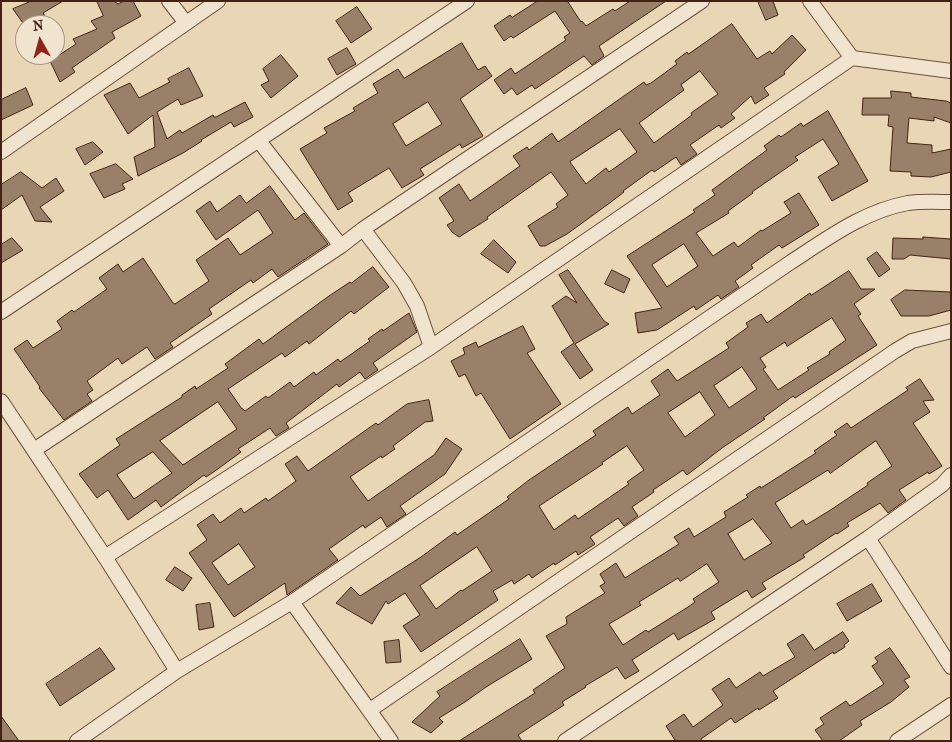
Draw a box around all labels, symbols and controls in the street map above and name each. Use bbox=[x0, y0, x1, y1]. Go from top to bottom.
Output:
north arrow bbox=[15, 15, 65, 65]
text: N bbox=[32, 17, 45, 35]

